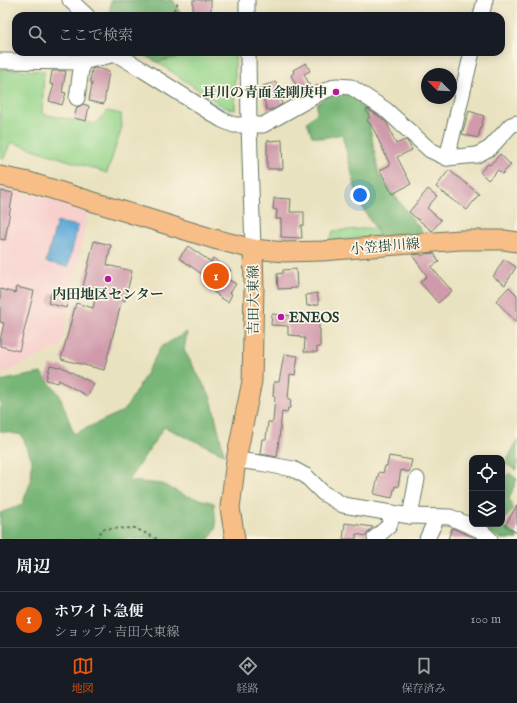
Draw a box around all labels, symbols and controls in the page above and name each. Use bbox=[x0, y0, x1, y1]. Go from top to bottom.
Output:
search box bbox=[12, 12, 505, 56]
icon: search bbox=[26, 23, 48, 45]
text: ここで検索 bbox=[58, 26, 133, 45]
north arrow bbox=[421, 68, 457, 104]
place label: 耳川の青面金剛庚申 bbox=[202, 84, 328, 102]
marker: 耳川の青面金剛庚申 bbox=[331, 87, 341, 97]
your location bbox=[350, 185, 370, 205]
street label: 小笠掛川線 bbox=[349, 235, 421, 259]
pin: 1 bbox=[203, 261, 229, 291]
street label: 吉田大東線 bbox=[245, 265, 263, 335]
marker: 内田地区センター bbox=[103, 274, 113, 284]
place label: 内田地区センター bbox=[52, 286, 164, 304]
place label: ENEOS bbox=[289, 309, 339, 327]
marker: ENEOS bbox=[276, 312, 286, 322]
map controls bbox=[469, 455, 505, 527]
button: locate bbox=[469, 455, 505, 491]
button: layers bbox=[469, 491, 505, 527]
text: 周辺 bbox=[16, 557, 50, 578]
text: ホワイト急便 bbox=[54, 602, 144, 621]
text: 1 bbox=[27, 611, 31, 628]
text: 100 m bbox=[471, 611, 501, 628]
text: ショップ · 吉田大東線 bbox=[54, 624, 179, 641]
tab: 地図 bbox=[72, 655, 94, 696]
tab: 経路 bbox=[237, 655, 259, 696]
tab: 保存済み bbox=[402, 655, 446, 696]

